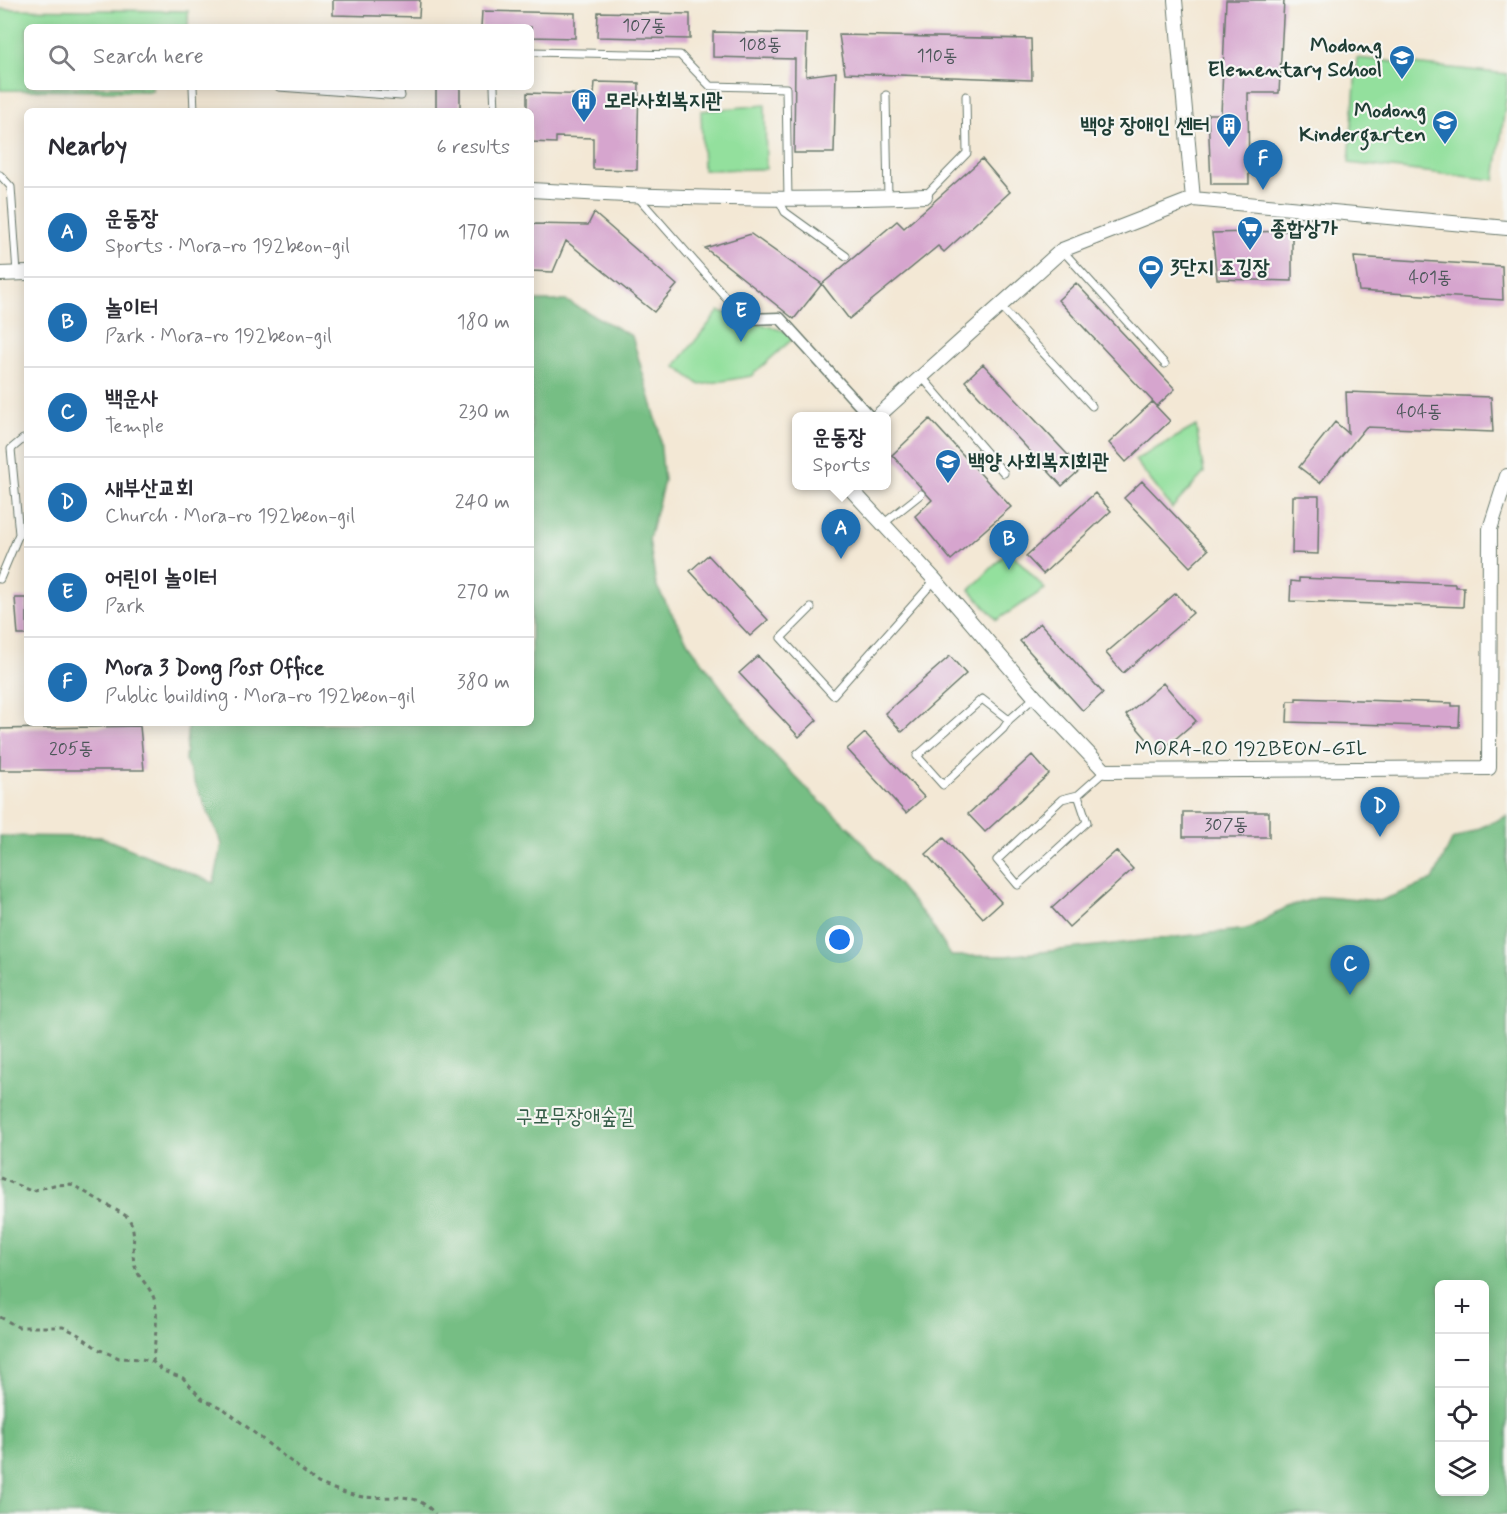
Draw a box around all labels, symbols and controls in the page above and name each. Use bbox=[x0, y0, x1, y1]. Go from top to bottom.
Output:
house number: 107동 bbox=[622, 14, 666, 38]
search box bbox=[24, 24, 534, 90]
place label: Modong Elementary School bbox=[1207, 32, 1382, 84]
house number: 108동 bbox=[739, 33, 781, 57]
icon: search bbox=[45, 41, 78, 74]
text: Search here bbox=[93, 43, 204, 71]
school or university icon: Modong Elementary School bbox=[1387, 43, 1417, 81]
house number: 110동 bbox=[917, 44, 957, 68]
building icon: 모라사회복지관 bbox=[569, 86, 599, 124]
place label: 모라사회복지관 bbox=[604, 87, 722, 115]
place label: Modong Kindergarten bbox=[1299, 97, 1426, 151]
school or university icon: Modong Kindergarten bbox=[1430, 108, 1460, 146]
building icon: 백양 장애인 센터 bbox=[1214, 111, 1244, 149]
place label: 백양 장애인 센터 bbox=[1080, 112, 1210, 140]
text: Nearby bbox=[48, 130, 127, 164]
text: 6 results bbox=[437, 134, 510, 161]
pin: F bbox=[1244, 140, 1282, 190]
text: 운동장 bbox=[105, 205, 158, 233]
supermarket icon: 종합상가 bbox=[1235, 214, 1265, 252]
place label: 종합상가 bbox=[1270, 215, 1338, 243]
text: A bbox=[61, 219, 74, 246]
text: 170 m bbox=[458, 219, 510, 246]
text: Sports · Mora-ro 192beon-gil bbox=[105, 233, 350, 260]
sports icon: 3단지 조깅장 bbox=[1136, 253, 1166, 291]
place label: 3단지 조깅장 bbox=[1170, 254, 1270, 282]
house number: 401동 bbox=[1408, 266, 1452, 290]
pin: E bbox=[722, 292, 760, 342]
text: 놀이터 bbox=[105, 295, 158, 323]
text: B bbox=[61, 309, 74, 336]
text: 180 m bbox=[457, 309, 510, 336]
text: Park · Mora-ro 192beon-gil bbox=[105, 323, 332, 350]
text: 백운사 bbox=[105, 385, 158, 413]
text: C bbox=[60, 399, 75, 426]
text: 230 m bbox=[458, 399, 510, 426]
house number: 404동 bbox=[1396, 400, 1442, 424]
popup bbox=[792, 412, 891, 490]
text: Temple bbox=[105, 413, 164, 440]
text: 운동장 bbox=[813, 424, 866, 452]
school or university icon: 백양 사회복지회관 bbox=[933, 447, 963, 485]
place label: 백양 사회복지회관 bbox=[968, 448, 1109, 476]
text: Sports bbox=[813, 452, 870, 479]
text: 새부산교회 bbox=[105, 475, 194, 503]
text: D bbox=[61, 489, 74, 516]
text: 240 m bbox=[455, 489, 510, 516]
text: Church · Mora-ro 192beon-gil bbox=[105, 503, 355, 530]
pin: A bbox=[822, 510, 860, 559]
pin: B bbox=[990, 520, 1028, 570]
text: 어린이 놀이터 bbox=[105, 565, 217, 593]
text: E bbox=[62, 579, 73, 606]
text: 270 m bbox=[457, 579, 510, 606]
text: Park bbox=[105, 593, 145, 620]
text: Mora 3 Dong Post Office bbox=[105, 655, 324, 683]
text: F bbox=[62, 669, 73, 696]
text: 380 m bbox=[457, 669, 510, 696]
text: Public building · Mora-ro 192beon-gil bbox=[105, 683, 415, 710]
street label: MORA-RO 192BEON-GIL bbox=[1135, 735, 1367, 763]
house number: 205동 bbox=[49, 737, 93, 761]
pin: D bbox=[1360, 788, 1400, 837]
house number: 307동 bbox=[1204, 813, 1248, 837]
your location bbox=[825, 925, 854, 954]
pin: C bbox=[1330, 946, 1370, 995]
park label: 구포무장애숲길 bbox=[516, 1103, 634, 1131]
map controls bbox=[1435, 1280, 1489, 1496]
button: + bbox=[1435, 1280, 1489, 1334]
button: − bbox=[1435, 1334, 1489, 1388]
button: locate bbox=[1435, 1388, 1489, 1442]
button: layers bbox=[1435, 1442, 1489, 1496]

